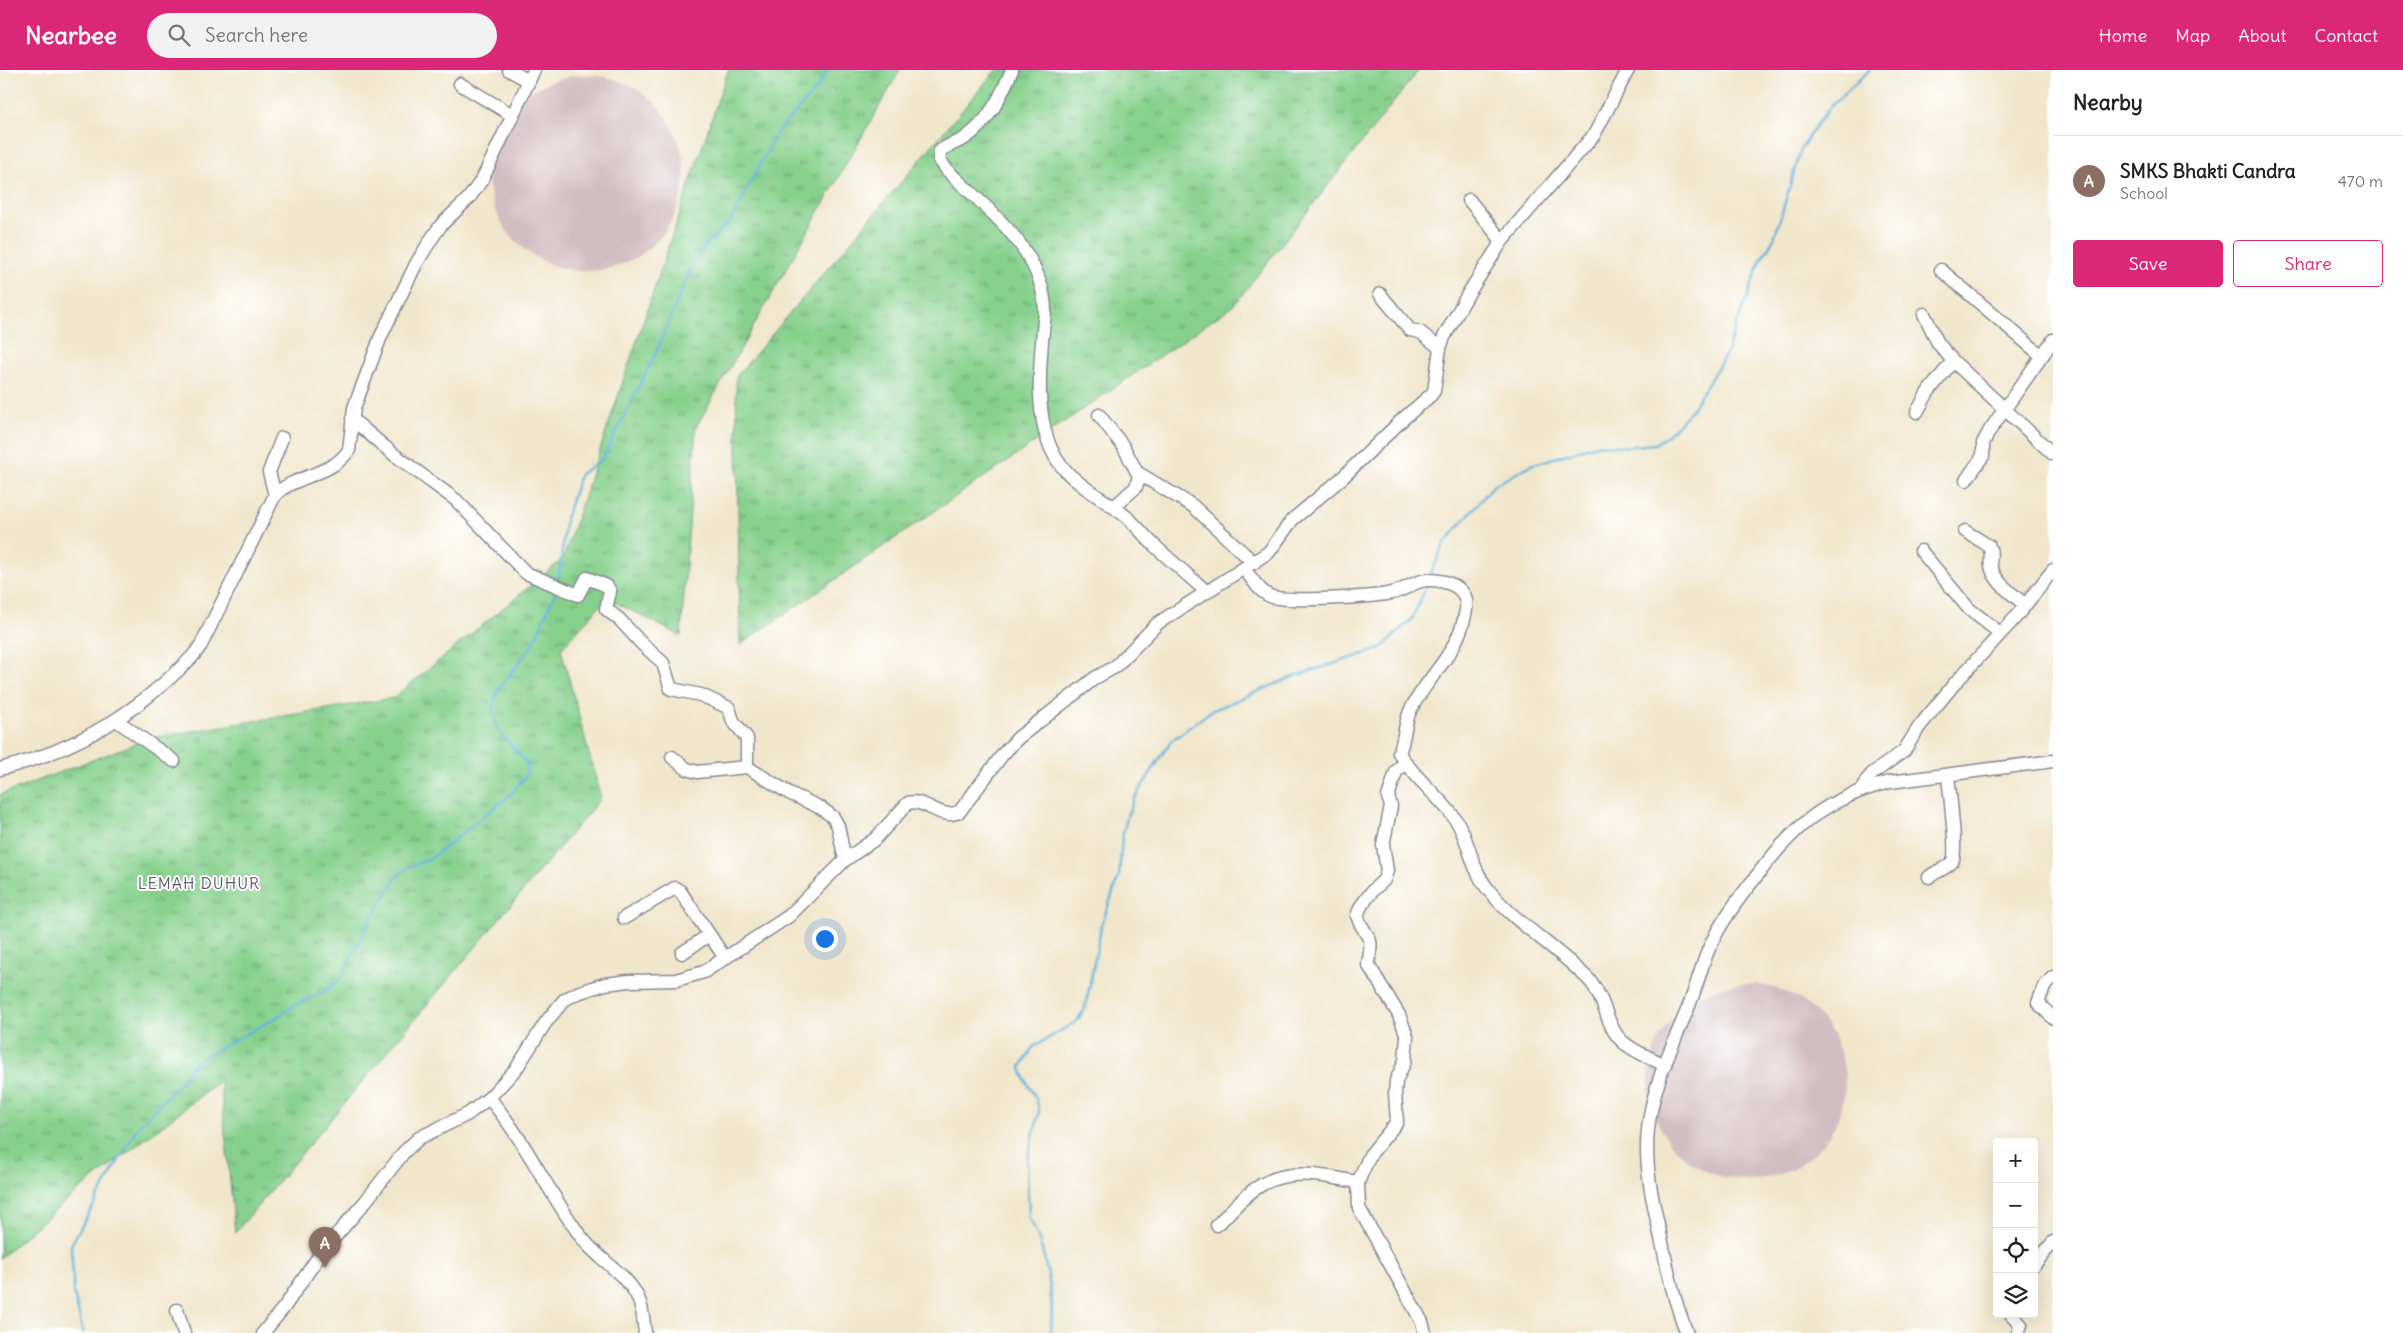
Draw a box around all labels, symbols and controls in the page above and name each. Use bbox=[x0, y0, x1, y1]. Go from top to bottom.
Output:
search box bbox=[147, 13, 497, 58]
text: Nearbee bbox=[25, 20, 117, 50]
icon: search bbox=[165, 21, 193, 49]
text: Search here bbox=[205, 23, 308, 47]
text: Home bbox=[2099, 24, 2147, 47]
text: Map bbox=[2175, 24, 2210, 47]
text: About bbox=[2238, 24, 2286, 47]
text: Contact bbox=[2314, 24, 2378, 47]
text: Nearby bbox=[2073, 89, 2143, 116]
text: SMKS Bhakti Candra bbox=[2120, 159, 2296, 183]
text: A bbox=[2084, 171, 2094, 191]
text: 470 m bbox=[2338, 171, 2383, 191]
text: School bbox=[2120, 183, 2168, 203]
button: Save bbox=[2073, 240, 2223, 287]
button: Share bbox=[2233, 240, 2383, 287]
district label: LEMAH DUHUR bbox=[138, 873, 260, 893]
your location bbox=[812, 926, 838, 952]
map controls bbox=[1993, 1138, 2038, 1318]
button: + bbox=[1993, 1138, 2038, 1183]
button: − bbox=[1993, 1183, 2038, 1228]
pin: A bbox=[309, 1227, 341, 1268]
button: locate bbox=[1993, 1228, 2038, 1273]
button: layers bbox=[1993, 1273, 2038, 1318]

